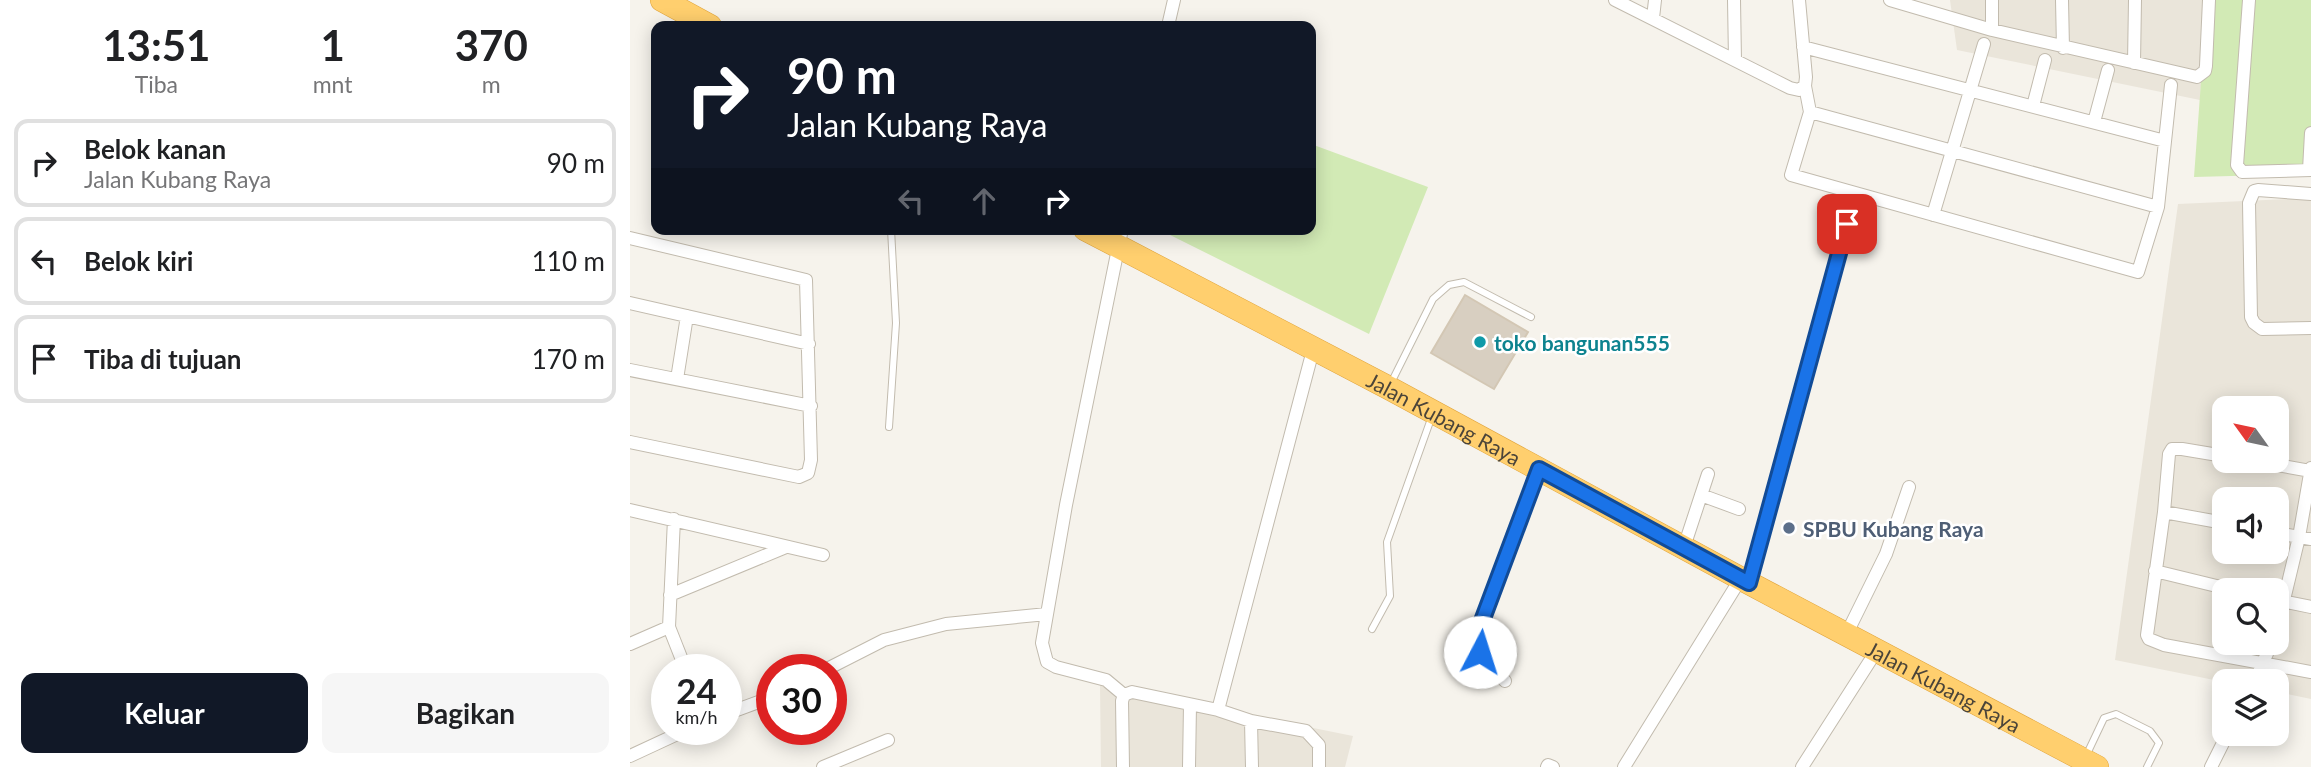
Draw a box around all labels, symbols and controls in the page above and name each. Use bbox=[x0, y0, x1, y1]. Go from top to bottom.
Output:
text: 13:51 bbox=[102, 20, 210, 70]
text: 1 bbox=[320, 20, 345, 70]
text: 370 bbox=[455, 20, 528, 70]
text: 90 m bbox=[787, 46, 897, 104]
icon: right bbox=[672, 49, 763, 140]
text: Tiba bbox=[135, 70, 178, 98]
text: mnt bbox=[313, 70, 352, 98]
text: m bbox=[482, 70, 501, 98]
text: Jalan Kubang Raya bbox=[787, 105, 1047, 144]
text: Belok kanan bbox=[84, 133, 226, 165]
icon: right bbox=[25, 144, 63, 182]
text: 90 m bbox=[547, 147, 605, 179]
text: Jalan Kubang Raya bbox=[84, 165, 271, 193]
icon: left bbox=[892, 182, 930, 220]
icon: ahead bbox=[965, 182, 1003, 220]
icon: right bbox=[1038, 182, 1076, 220]
pin bbox=[1817, 194, 1877, 254]
icon: arrive bbox=[1828, 205, 1866, 243]
icon: left bbox=[25, 242, 63, 280]
text: Belok kiri bbox=[84, 245, 193, 277]
text: 110 m bbox=[532, 245, 605, 277]
place label: toko bangunan555 bbox=[1494, 330, 1670, 355]
marker: toko bangunan555 bbox=[1472, 334, 1488, 350]
icon: arrive bbox=[25, 340, 63, 378]
text: Tiba di tujuan bbox=[84, 343, 242, 375]
text: 170 m bbox=[532, 343, 605, 375]
street label: Jalan Kubang Raya bbox=[1363, 366, 1525, 470]
north arrow bbox=[2212, 396, 2289, 472]
map controls bbox=[2212, 396, 2289, 746]
button: sound bbox=[2212, 487, 2289, 564]
place label: SPBU Kubang Raya bbox=[1803, 516, 1984, 541]
marker: SPBU Kubang Raya bbox=[1781, 520, 1797, 536]
button: search bbox=[2212, 578, 2289, 655]
position arrow bbox=[1443, 615, 1517, 689]
street label: Jalan Kubang Raya bbox=[1863, 635, 2025, 737]
speed limit sign: 30 bbox=[756, 654, 847, 745]
text: 24 bbox=[676, 669, 717, 711]
button: layers bbox=[2212, 669, 2289, 746]
button: Keluar bbox=[21, 673, 308, 753]
button: Bagikan bbox=[322, 673, 609, 753]
text: km/h bbox=[675, 706, 718, 728]

